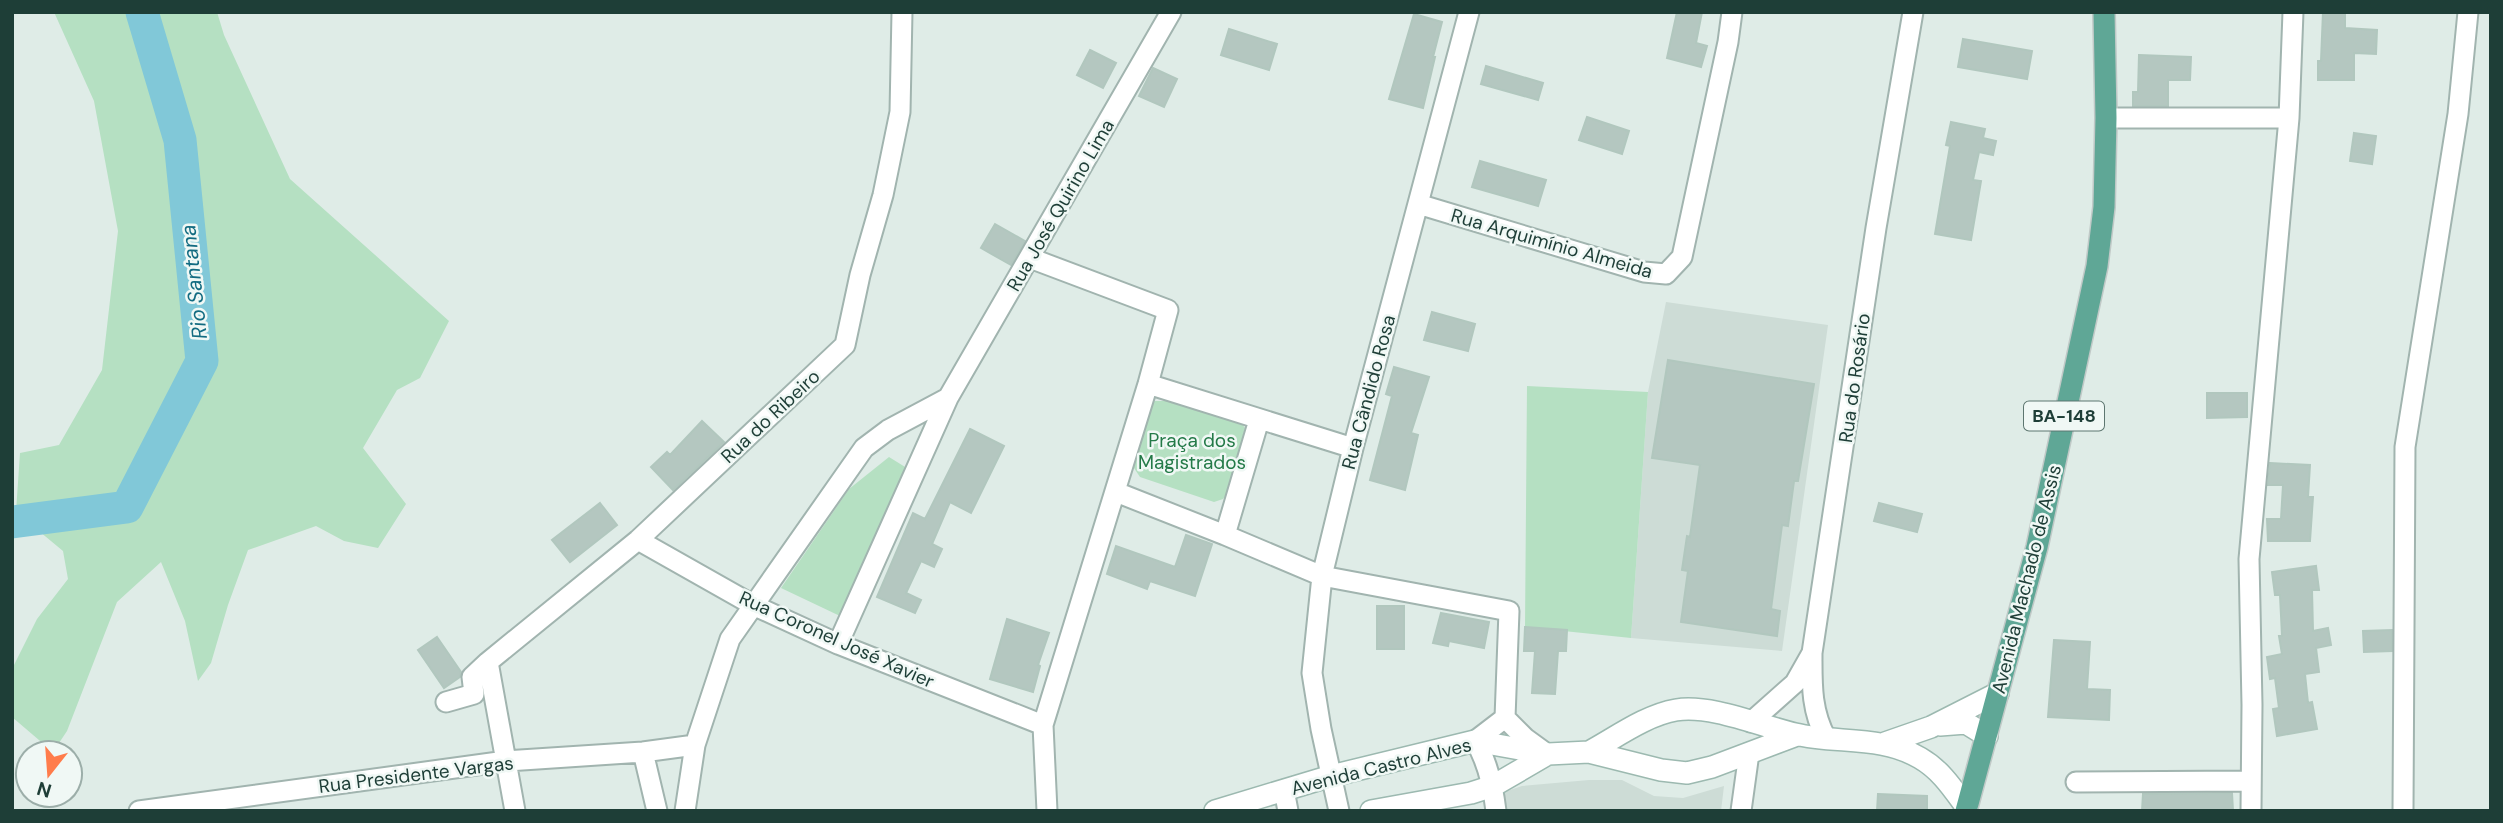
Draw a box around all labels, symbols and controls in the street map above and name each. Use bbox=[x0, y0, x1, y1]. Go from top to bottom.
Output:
street label: Rua José Quirino Lima bbox=[1001, 115, 1120, 296]
street label: Rua Arquimínio Almeida bbox=[1448, 203, 1656, 284]
water label: Rio Santana bbox=[174, 223, 214, 341]
street label: Rua Cândido Rosa bbox=[1336, 312, 1401, 472]
street label: Rua do Rosário bbox=[1833, 312, 1876, 444]
street label: Rua do Ribeiro bbox=[715, 364, 825, 469]
road number: BA-148 bbox=[2024, 402, 2104, 430]
park label: Praça dos Magistrados bbox=[1138, 428, 1246, 475]
street label: Avenida Machado de Assis bbox=[1986, 462, 2067, 696]
street label: Rua Coronel José Xavier bbox=[735, 585, 938, 694]
street label: Avenida Castro Alves bbox=[1288, 732, 1474, 801]
north arrow bbox=[14, 739, 84, 809]
street label: Rua Presidente Vargas bbox=[317, 750, 515, 799]
text: N bbox=[34, 776, 54, 804]

